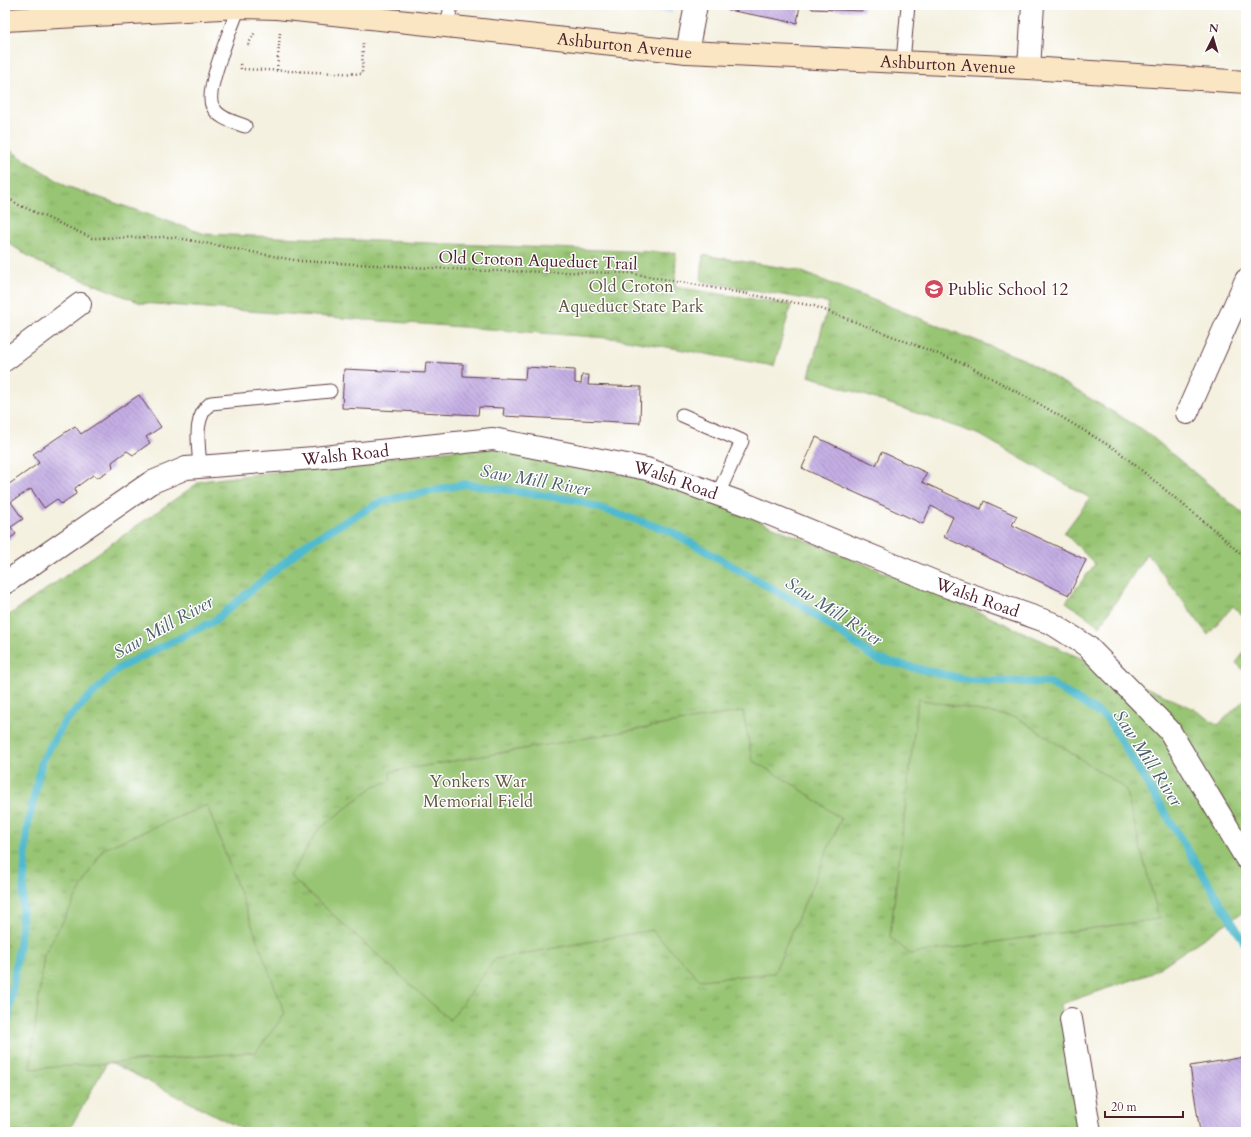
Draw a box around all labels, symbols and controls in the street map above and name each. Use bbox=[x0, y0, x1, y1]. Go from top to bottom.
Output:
north arrow bbox=[1193, 18, 1233, 58]
text: N bbox=[1208, 21, 1220, 36]
street label: Ashburton Avenue bbox=[556, 27, 693, 64]
street label: Ashburton Avenue bbox=[880, 50, 1016, 79]
street label: Old Croton Aqueduct Trail bbox=[438, 246, 639, 275]
park label: Old Croton Aqueduct State Park bbox=[558, 275, 705, 318]
school or university icon: Public School 12 bbox=[923, 278, 945, 300]
place label: Public School 12 bbox=[948, 278, 1069, 301]
street label: Walsh Road bbox=[300, 439, 390, 471]
street label: Walsh Road bbox=[631, 455, 721, 505]
water label: Saw Mill River bbox=[478, 459, 593, 503]
water label: Saw Mill River bbox=[781, 571, 888, 653]
street label: Walsh Road bbox=[931, 572, 1022, 623]
water label: Saw Mill River bbox=[109, 589, 219, 665]
water label: Saw Mill River bbox=[1107, 705, 1189, 812]
park label: Yonkers War Memorial Field bbox=[423, 770, 533, 813]
scale bar bbox=[1105, 1093, 1183, 1119]
text: 20 m bbox=[1111, 1099, 1138, 1115]

